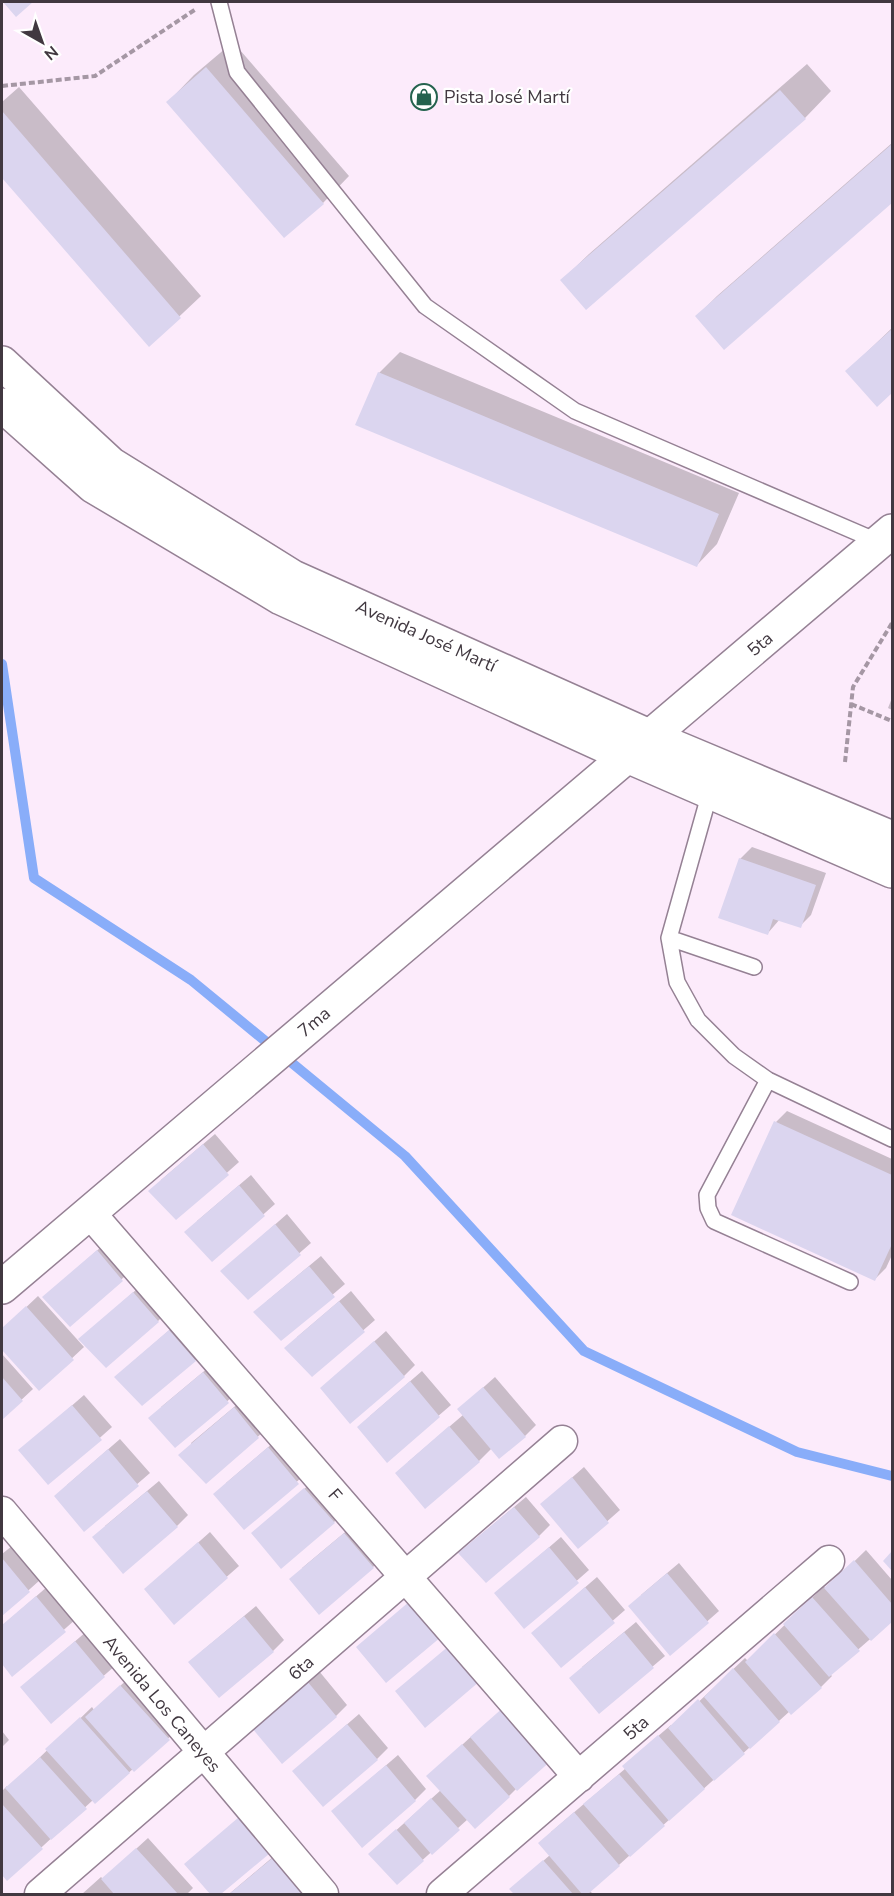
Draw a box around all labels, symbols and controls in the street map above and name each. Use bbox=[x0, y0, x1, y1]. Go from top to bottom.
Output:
north arrow bbox=[12, 12, 72, 72]
text: N bbox=[39, 40, 63, 65]
shop icon: Pista José Martí bbox=[409, 82, 439, 112]
place label: Pista José Martí bbox=[444, 85, 570, 109]
street label: Avenida José Martí bbox=[352, 594, 501, 678]
street label: 5ta bbox=[742, 626, 778, 662]
street label: 7ma bbox=[293, 1001, 335, 1043]
street label: F bbox=[323, 1483, 347, 1507]
street label: Avenida Los Caneyes bbox=[98, 1630, 226, 1778]
street label: 6ta bbox=[283, 1650, 319, 1686]
street label: 5ta bbox=[618, 1710, 654, 1746]

